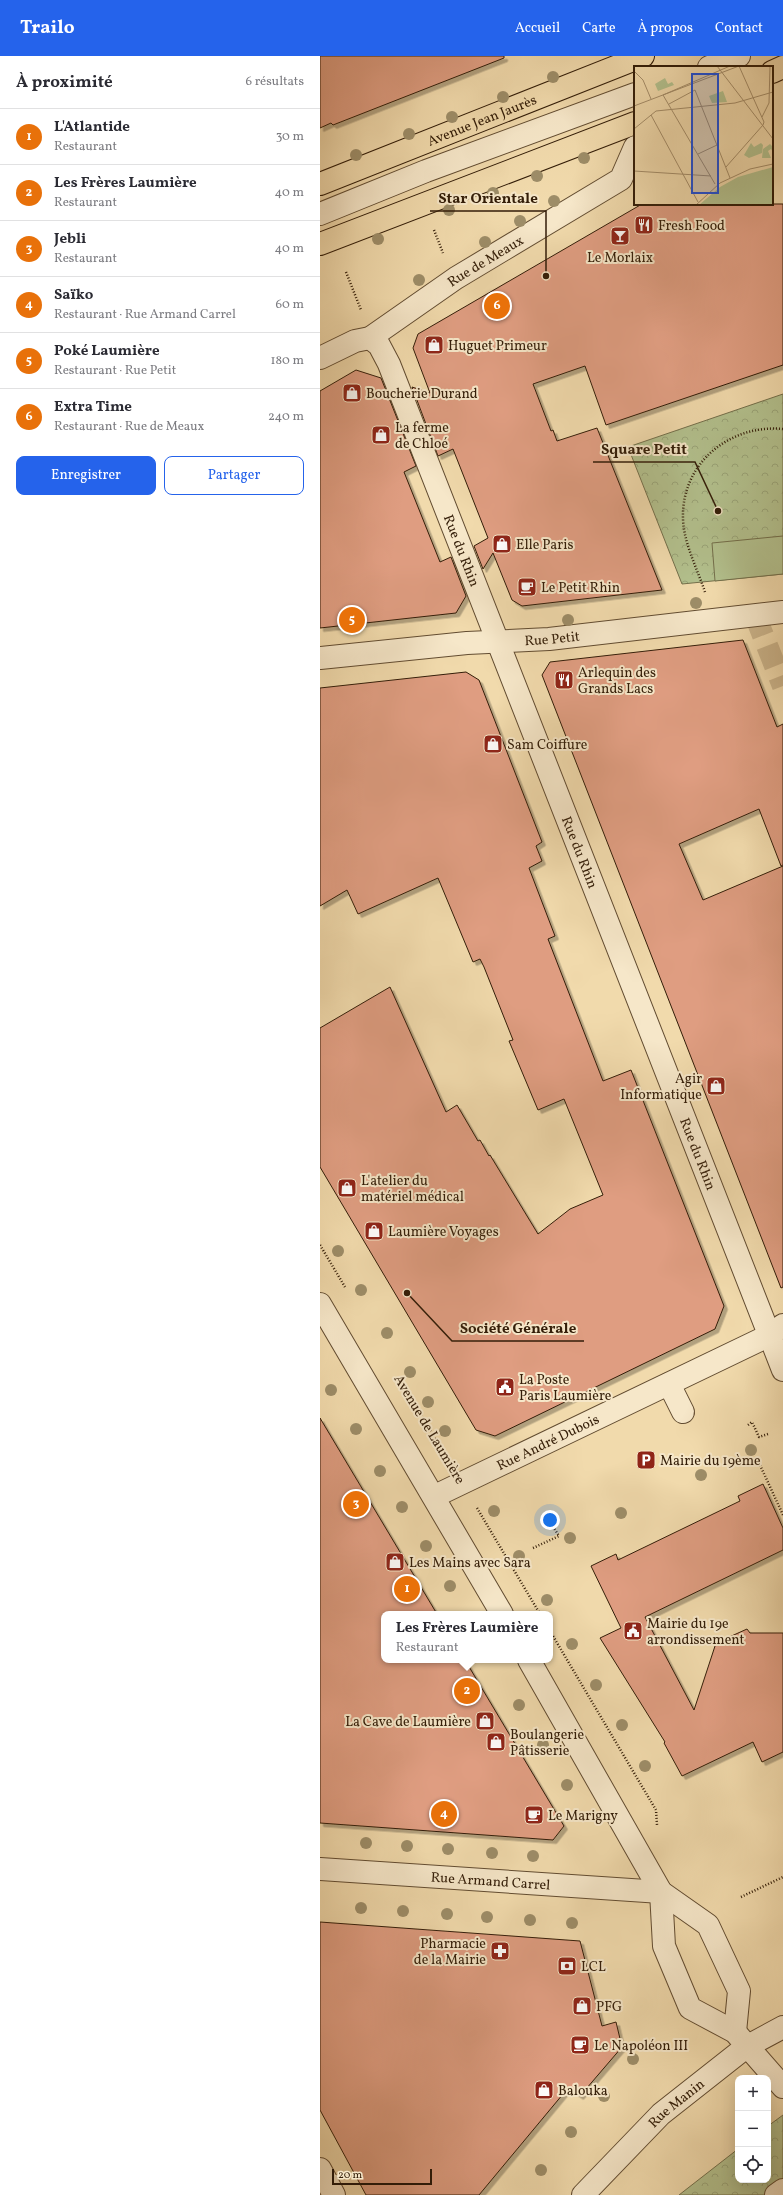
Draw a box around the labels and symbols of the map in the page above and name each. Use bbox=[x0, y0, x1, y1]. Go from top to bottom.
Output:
inset map bbox=[634, 66, 773, 205]
street label: Avenue Jean Jaurès bbox=[425, 91, 540, 152]
callout: Star Orientale bbox=[430, 184, 546, 211]
text: Star Orientale bbox=[438, 189, 538, 210]
restaurant icon: Fresh Food bbox=[633, 214, 655, 236]
place label: Fresh Food bbox=[658, 217, 725, 236]
bar icon: Le Morlaix bbox=[609, 225, 631, 247]
street label: Rue de Meaux bbox=[444, 232, 528, 292]
place label: Le Morlaix bbox=[587, 249, 653, 268]
pin: 6 bbox=[484, 291, 510, 321]
shop icon: Huguet Primeur bbox=[423, 334, 445, 356]
place label: Huguet Primeur bbox=[448, 337, 547, 356]
shop icon: Boucherie Durand bbox=[341, 382, 363, 404]
place label: Boucherie Durand bbox=[366, 385, 478, 404]
place label: La ferme de Chloé bbox=[395, 419, 449, 454]
shop icon: La ferme de Chloé bbox=[370, 424, 392, 446]
callout: Square Petit bbox=[593, 435, 695, 462]
text: Square Petit bbox=[601, 440, 687, 461]
street label: Rue du Rhin bbox=[438, 512, 483, 590]
shop icon: Elle Paris bbox=[491, 533, 513, 555]
place label: Elle Paris bbox=[516, 536, 573, 555]
cafe icon: Le Petit Rhin bbox=[516, 576, 538, 598]
place label: Le Petit Rhin bbox=[541, 579, 620, 598]
pin: 5 bbox=[339, 605, 365, 635]
street label: Rue Petit bbox=[524, 628, 581, 651]
place label: Arlequin des Grands Lacs bbox=[578, 664, 656, 699]
restaurant icon: Arlequin des Grands Lacs bbox=[553, 669, 575, 691]
shop icon: Sam Coiffure bbox=[482, 733, 504, 755]
place label: Sam Coiffure bbox=[507, 736, 588, 755]
street label: Rue du Rhin bbox=[556, 814, 601, 891]
place label: Agir Informatique bbox=[620, 1070, 702, 1105]
shop icon: Agir Informatique bbox=[705, 1075, 727, 1097]
street label: Rue du Rhin bbox=[674, 1115, 720, 1193]
place label: L'atelier du matériel médical bbox=[361, 1172, 464, 1207]
shop icon: L'atelier du matériel médical bbox=[336, 1177, 358, 1199]
shop icon: Laumière Voyages bbox=[363, 1220, 385, 1242]
place label: Laumière Voyages bbox=[388, 1223, 499, 1242]
callout: Société Générale bbox=[452, 1314, 584, 1341]
text: Société Générale bbox=[460, 1319, 577, 1340]
place label: La Poste Paris Laumière bbox=[519, 1371, 612, 1406]
street label: Avenue de Laumière bbox=[389, 1372, 469, 1488]
public building icon: La Poste Paris Laumière bbox=[494, 1376, 516, 1398]
street label: Rue André Dubois bbox=[494, 1410, 603, 1476]
parking icon: Mairie du 19ème bbox=[635, 1449, 657, 1471]
place label: Mairie du 19ème bbox=[660, 1452, 761, 1471]
pin: 3 bbox=[343, 1489, 369, 1519]
your location bbox=[540, 1510, 560, 1530]
shop icon: Les Mains avec Sara bbox=[384, 1551, 406, 1573]
place label: Les Mains avec Sara bbox=[409, 1554, 531, 1573]
pin: 1 bbox=[394, 1574, 420, 1604]
place label: Mairie du 19e arrondissement bbox=[647, 1615, 745, 1650]
public building icon: Mairie du 19e arrondissement bbox=[622, 1620, 644, 1642]
pin: 2 bbox=[454, 1676, 480, 1706]
shop icon: La Cave de Laumière bbox=[474, 1710, 496, 1732]
place label: La Cave de Laumière bbox=[345, 1713, 471, 1732]
place label: Boulangerie Pâtisserie bbox=[510, 1726, 584, 1761]
shop icon: Boulangerie Pâtisserie bbox=[485, 1731, 507, 1753]
pin: 4 bbox=[431, 1799, 457, 1829]
cafe icon: Le Marigny bbox=[523, 1804, 545, 1826]
place label: Le Marigny bbox=[548, 1807, 618, 1826]
street label: Rue Armand Carrel bbox=[430, 1868, 551, 1896]
place label: Pharmacie de la Mairie bbox=[414, 1935, 486, 1970]
pharmacy icon: Pharmacie de la Mairie bbox=[489, 1940, 511, 1962]
bank icon: LCL bbox=[556, 1955, 578, 1977]
place label: LCL bbox=[581, 1958, 606, 1977]
shop icon: PFG bbox=[571, 1995, 593, 2017]
place label: PFG bbox=[596, 1998, 622, 2017]
cafe icon: Le Napoléon III bbox=[569, 2034, 591, 2056]
place label: Le Napoléon III bbox=[594, 2037, 688, 2056]
street label: Rue Manin bbox=[645, 2075, 709, 2133]
shop icon: Balouka bbox=[533, 2079, 555, 2101]
place label: Balouka bbox=[558, 2082, 608, 2101]
scale bar bbox=[332, 2167, 432, 2186]

